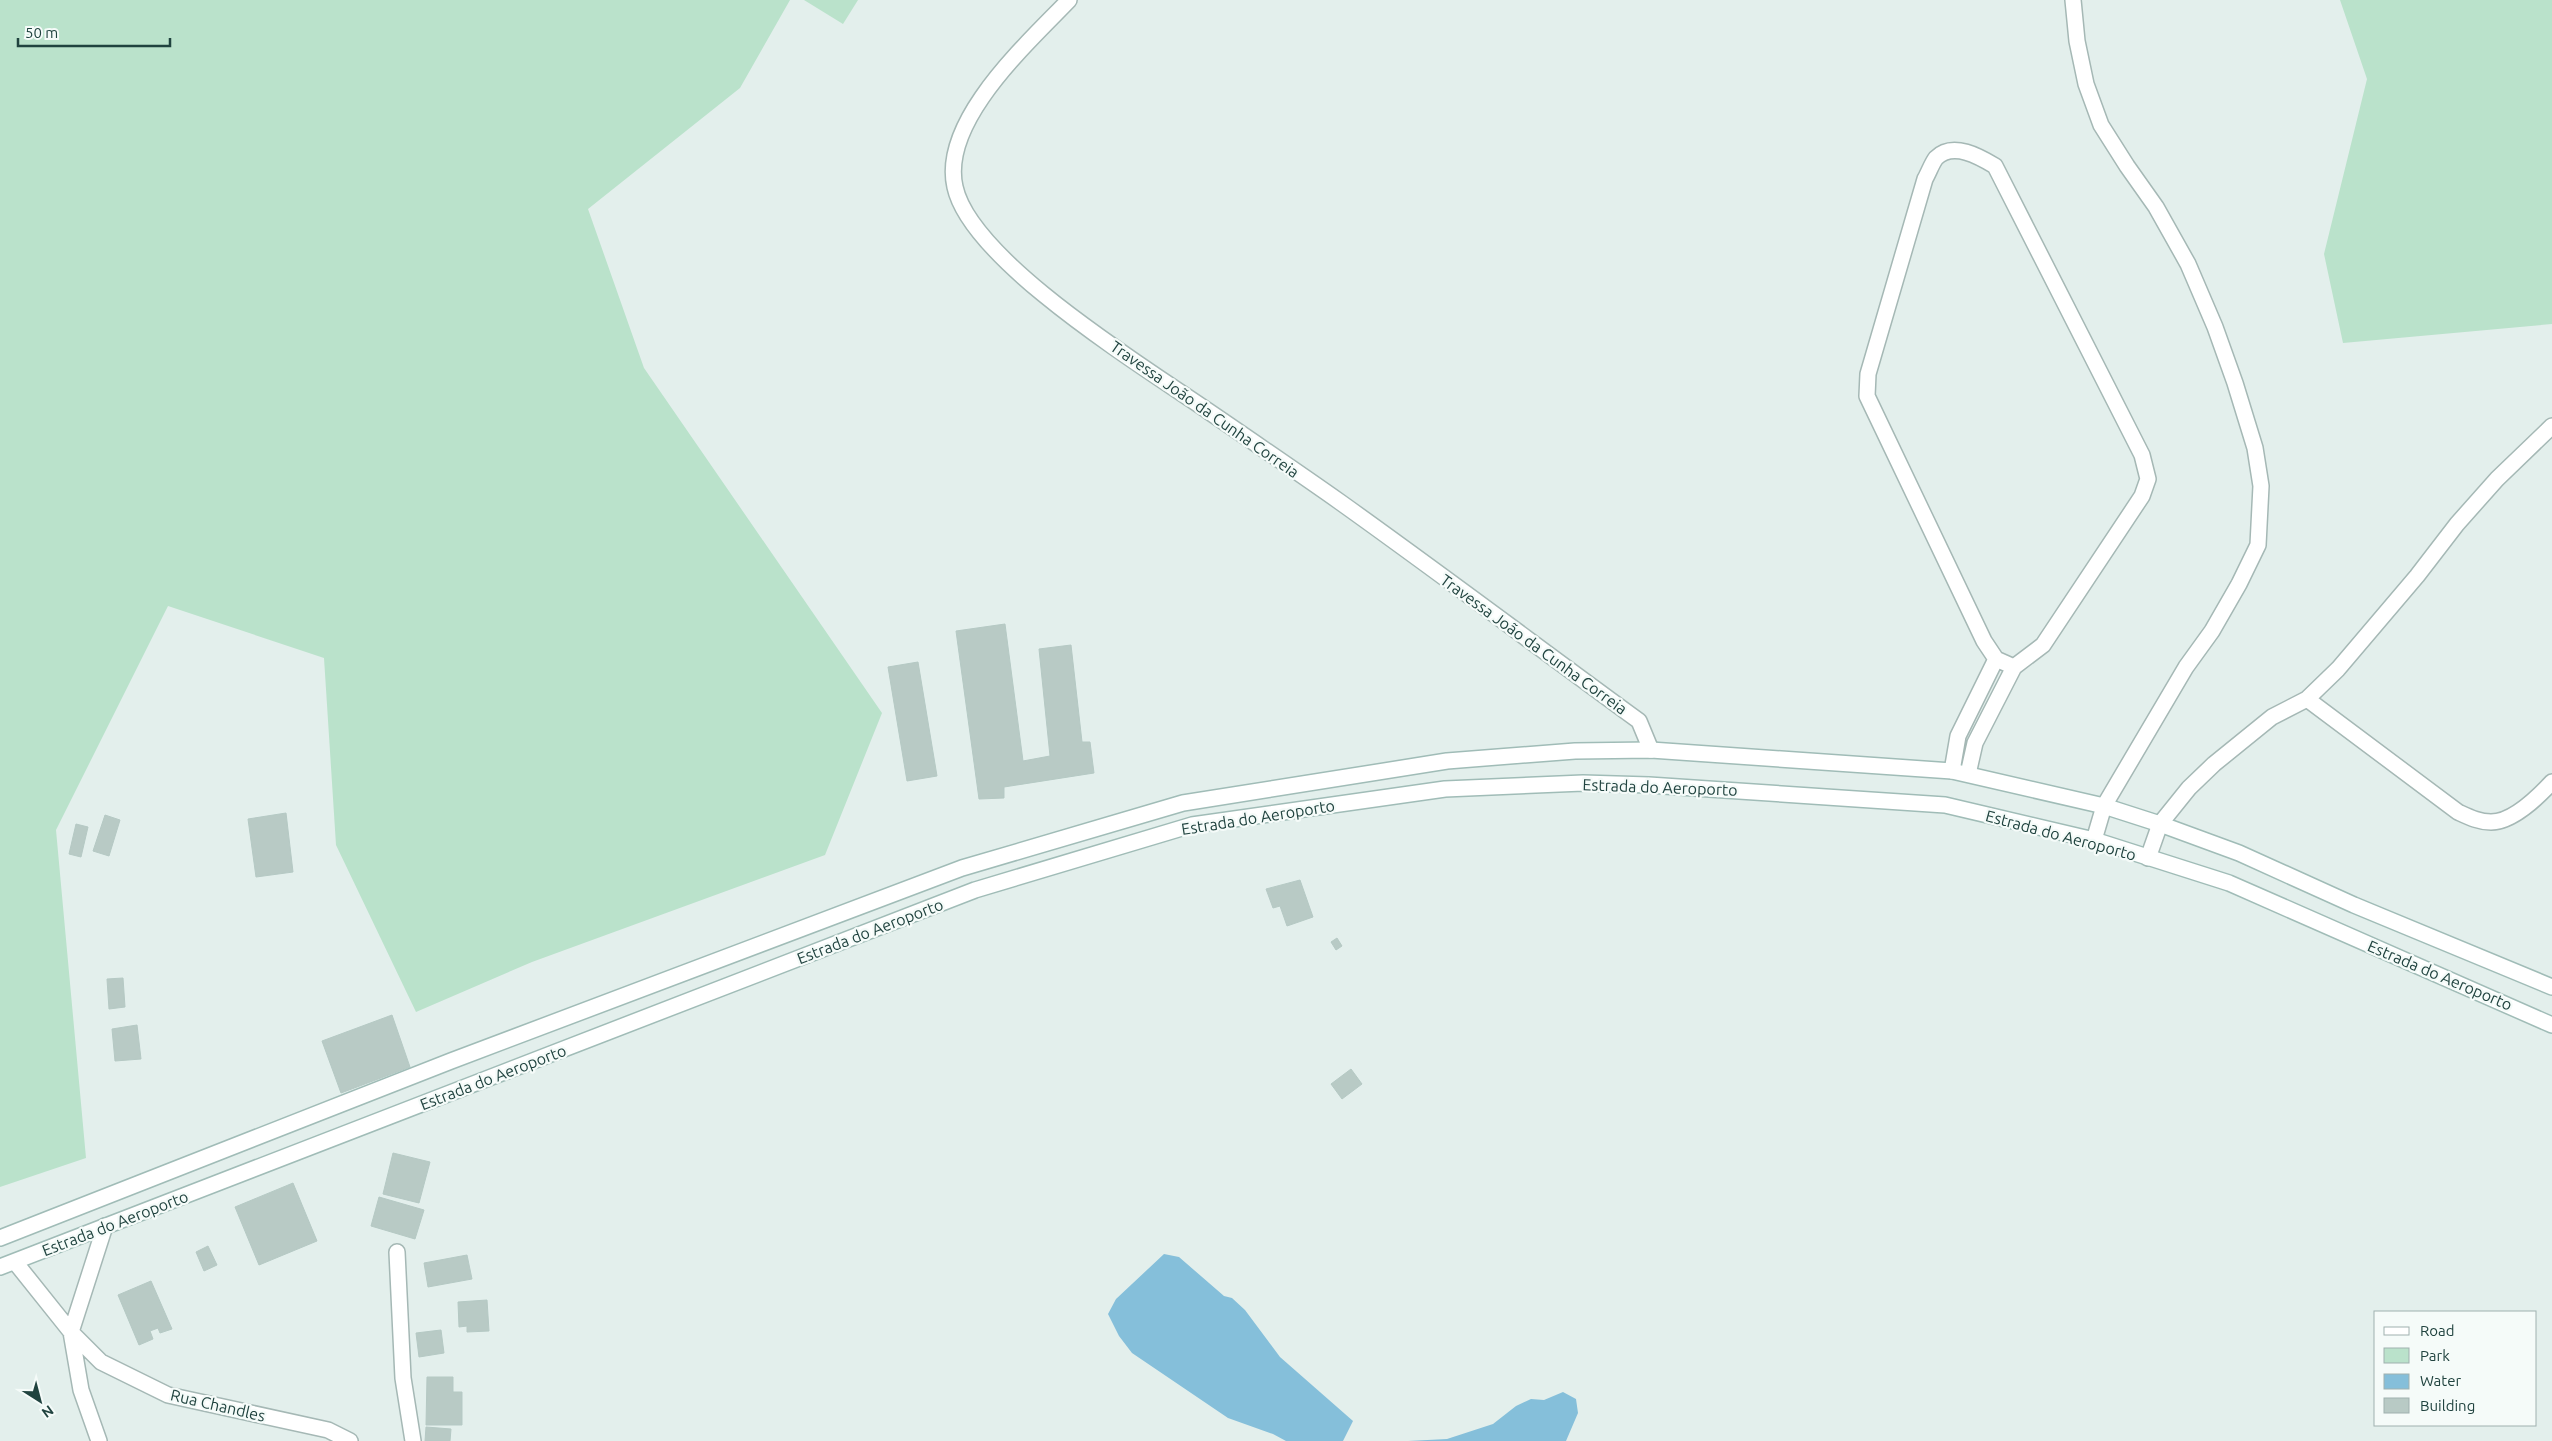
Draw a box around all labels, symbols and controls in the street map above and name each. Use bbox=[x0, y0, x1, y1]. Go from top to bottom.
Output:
scale bar bbox=[18, 15, 170, 47]
text: 50 m bbox=[25, 24, 58, 41]
street label: Travessa João da Cunha Correia bbox=[1107, 337, 1303, 481]
street label: Travessa João da Cunha Correia bbox=[1437, 570, 1631, 718]
street label: Estrada do Aeroporto bbox=[1582, 775, 1738, 799]
street label: Estrada do Aeroporto bbox=[1180, 796, 1336, 838]
street label: Estrada do Aeroporto bbox=[1984, 806, 2138, 864]
street label: Estrada do Aeroporto bbox=[794, 895, 946, 967]
street label: Estrada do Aeroporto bbox=[2365, 936, 2515, 1014]
street label: Estrada do Aeroporto bbox=[417, 1041, 569, 1113]
street label: Estrada do Aeroporto bbox=[39, 1187, 191, 1259]
legend bbox=[2374, 1311, 2537, 1426]
text: Road bbox=[2420, 1322, 2455, 1339]
text: Park bbox=[2420, 1347, 2450, 1364]
text: Water bbox=[2420, 1372, 2461, 1389]
north arrow bbox=[15, 1376, 65, 1426]
street label: Rua Chandles bbox=[169, 1385, 267, 1425]
text: Building bbox=[2420, 1397, 2475, 1414]
text: N bbox=[39, 1402, 57, 1421]

